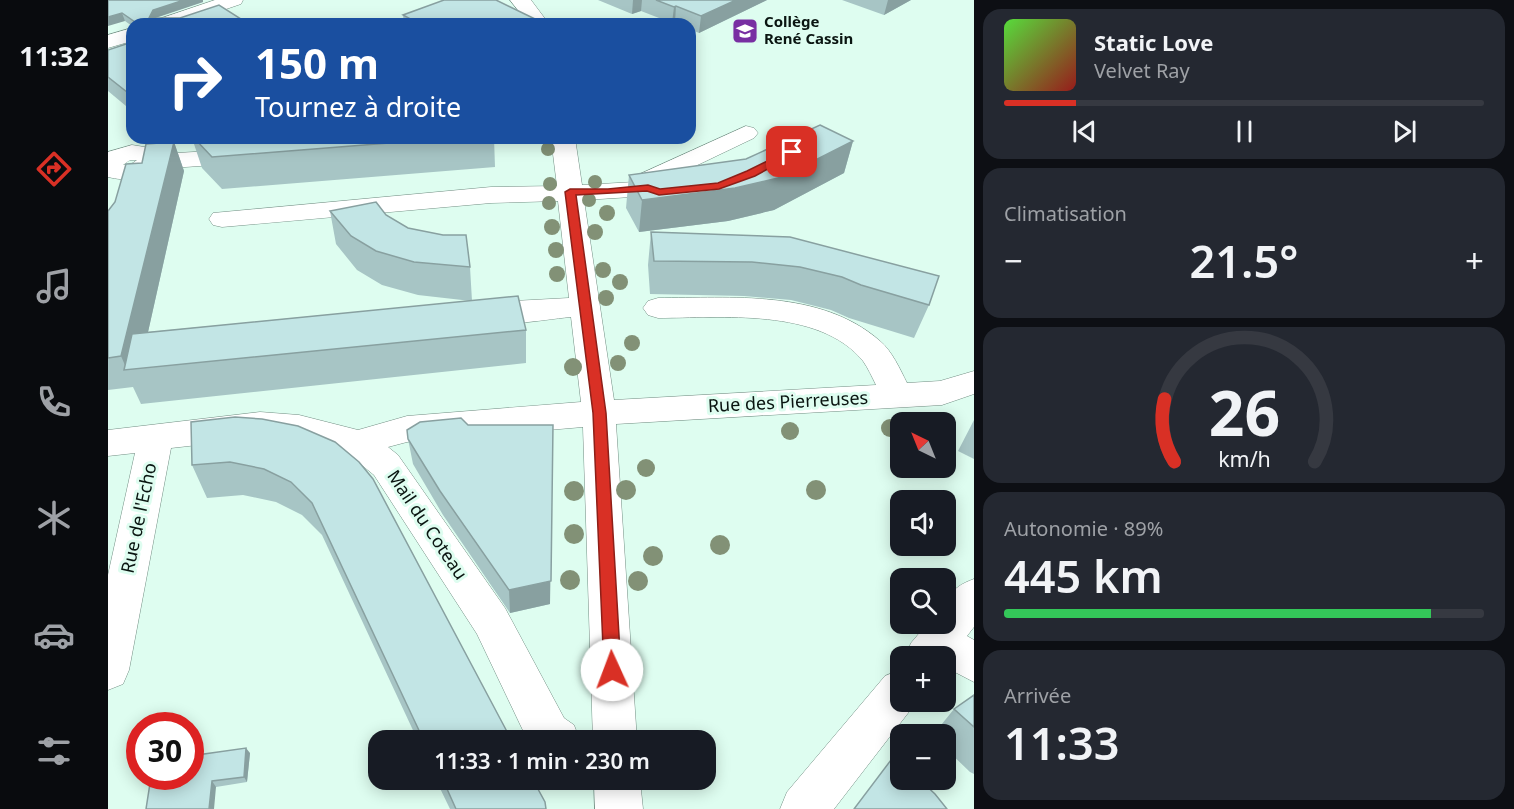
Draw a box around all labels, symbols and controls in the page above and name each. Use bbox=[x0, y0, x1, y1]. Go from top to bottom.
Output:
place label: Collège René Cassin bbox=[764, 11, 853, 48]
school or university icon: Collège René Cassin bbox=[730, 16, 760, 46]
text: Static Love bbox=[1094, 27, 1213, 57]
text: 150 m bbox=[255, 34, 379, 91]
text: 11:32 bbox=[19, 37, 89, 74]
icon: right bbox=[156, 42, 234, 120]
text: Velvet Ray bbox=[1094, 57, 1190, 84]
text: Tournez à droite bbox=[255, 88, 461, 125]
icon: previous bbox=[1068, 115, 1101, 148]
icon: pause bbox=[1228, 115, 1261, 148]
icon: next bbox=[1388, 115, 1421, 148]
pin bbox=[766, 126, 817, 177]
icon: arrive bbox=[775, 135, 808, 168]
icon: directions bbox=[33, 148, 75, 190]
text: Climatisation bbox=[1004, 200, 1127, 227]
text: 21.5° bbox=[1190, 230, 1298, 291]
text: − bbox=[1004, 238, 1023, 283]
text: + bbox=[1465, 238, 1484, 283]
icon: music bbox=[33, 265, 75, 307]
text: 26 bbox=[1208, 369, 1280, 454]
icon: phone bbox=[33, 381, 75, 423]
street label: Rue des Pierreuses bbox=[707, 385, 869, 417]
north arrow bbox=[890, 412, 956, 478]
map controls bbox=[890, 412, 956, 790]
text: km/h bbox=[1218, 444, 1270, 473]
street label: Rue de l'Echo bbox=[115, 460, 161, 575]
street label: Mail du Coteau bbox=[382, 465, 473, 584]
button: sound bbox=[890, 490, 956, 556]
icon: climate bbox=[33, 497, 75, 539]
text: Autonomie · 89% bbox=[1004, 515, 1163, 542]
text: 445 km bbox=[1004, 545, 1163, 606]
button: search bbox=[890, 568, 956, 634]
icon: car bbox=[33, 614, 75, 656]
position arrow bbox=[580, 638, 644, 702]
button: + bbox=[890, 646, 956, 712]
text: Arrivée bbox=[1004, 682, 1071, 709]
speed limit sign: 30 bbox=[126, 712, 204, 790]
text: 11:33 bbox=[1004, 712, 1119, 773]
button: − bbox=[890, 724, 956, 790]
icon: filters bbox=[33, 730, 75, 772]
text: 11:33 · 1 min · 230 m bbox=[434, 745, 650, 775]

